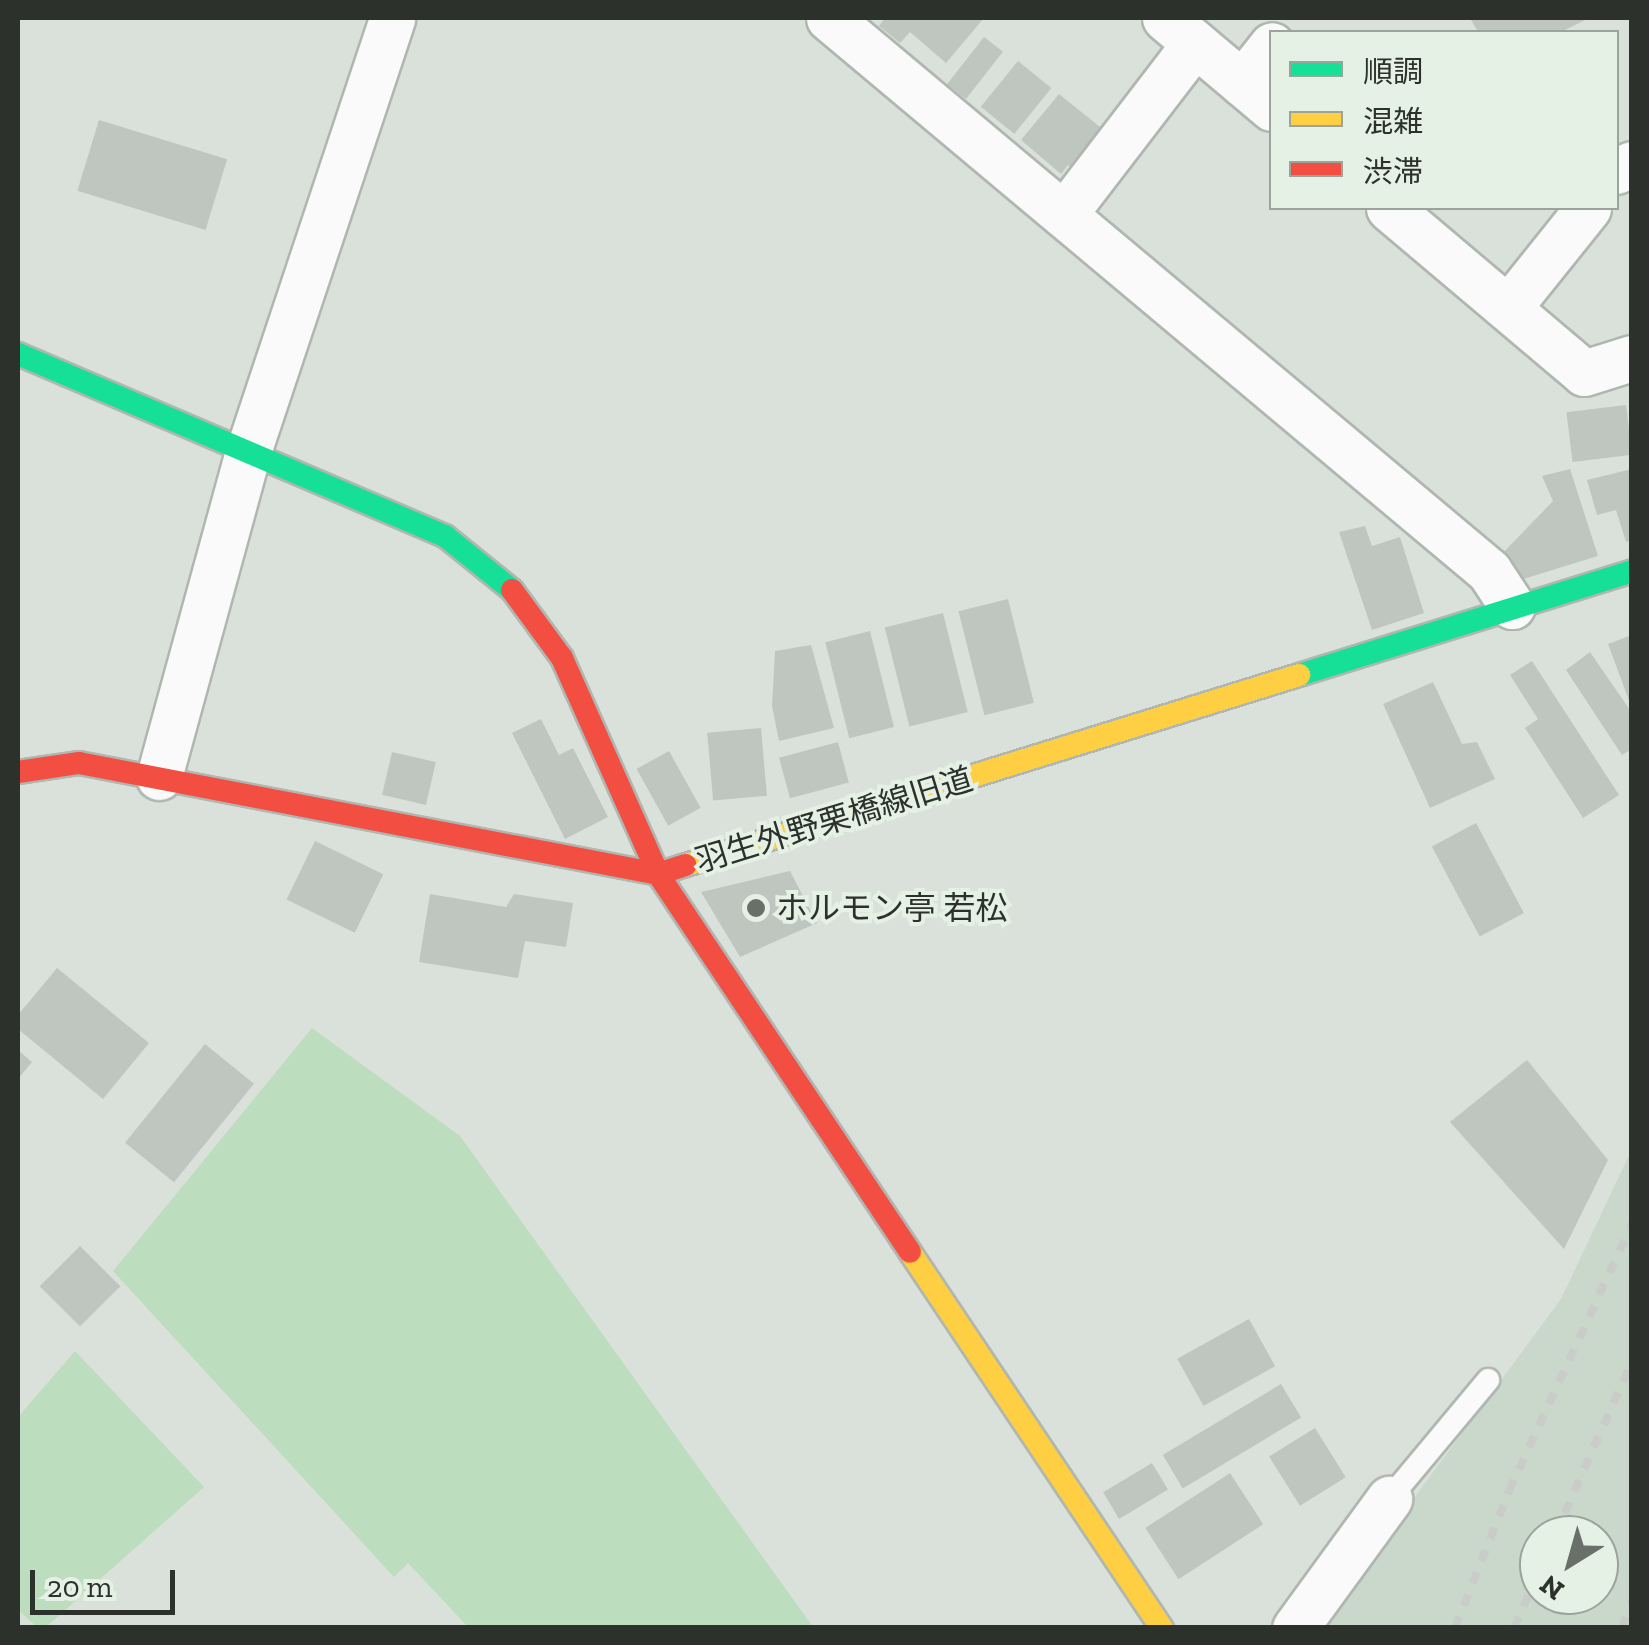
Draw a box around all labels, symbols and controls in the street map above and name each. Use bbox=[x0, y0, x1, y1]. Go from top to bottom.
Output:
legend bbox=[1269, 30, 1619, 210]
text: 順調 bbox=[1363, 54, 1423, 90]
text: 混雑 bbox=[1363, 104, 1423, 140]
text: 渋滞 bbox=[1363, 154, 1423, 190]
street label: 羽生外野栗橋線旧道 bbox=[691, 760, 977, 880]
place label: ホルモン亭 若松 bbox=[776, 889, 1007, 927]
marker: ホルモン亭 若松 bbox=[745, 897, 767, 919]
north arrow bbox=[1519, 1515, 1619, 1615]
scale bar bbox=[35, 1550, 180, 1612]
text: N bbox=[1533, 1568, 1570, 1607]
text: 20 m bbox=[47, 1569, 112, 1605]

